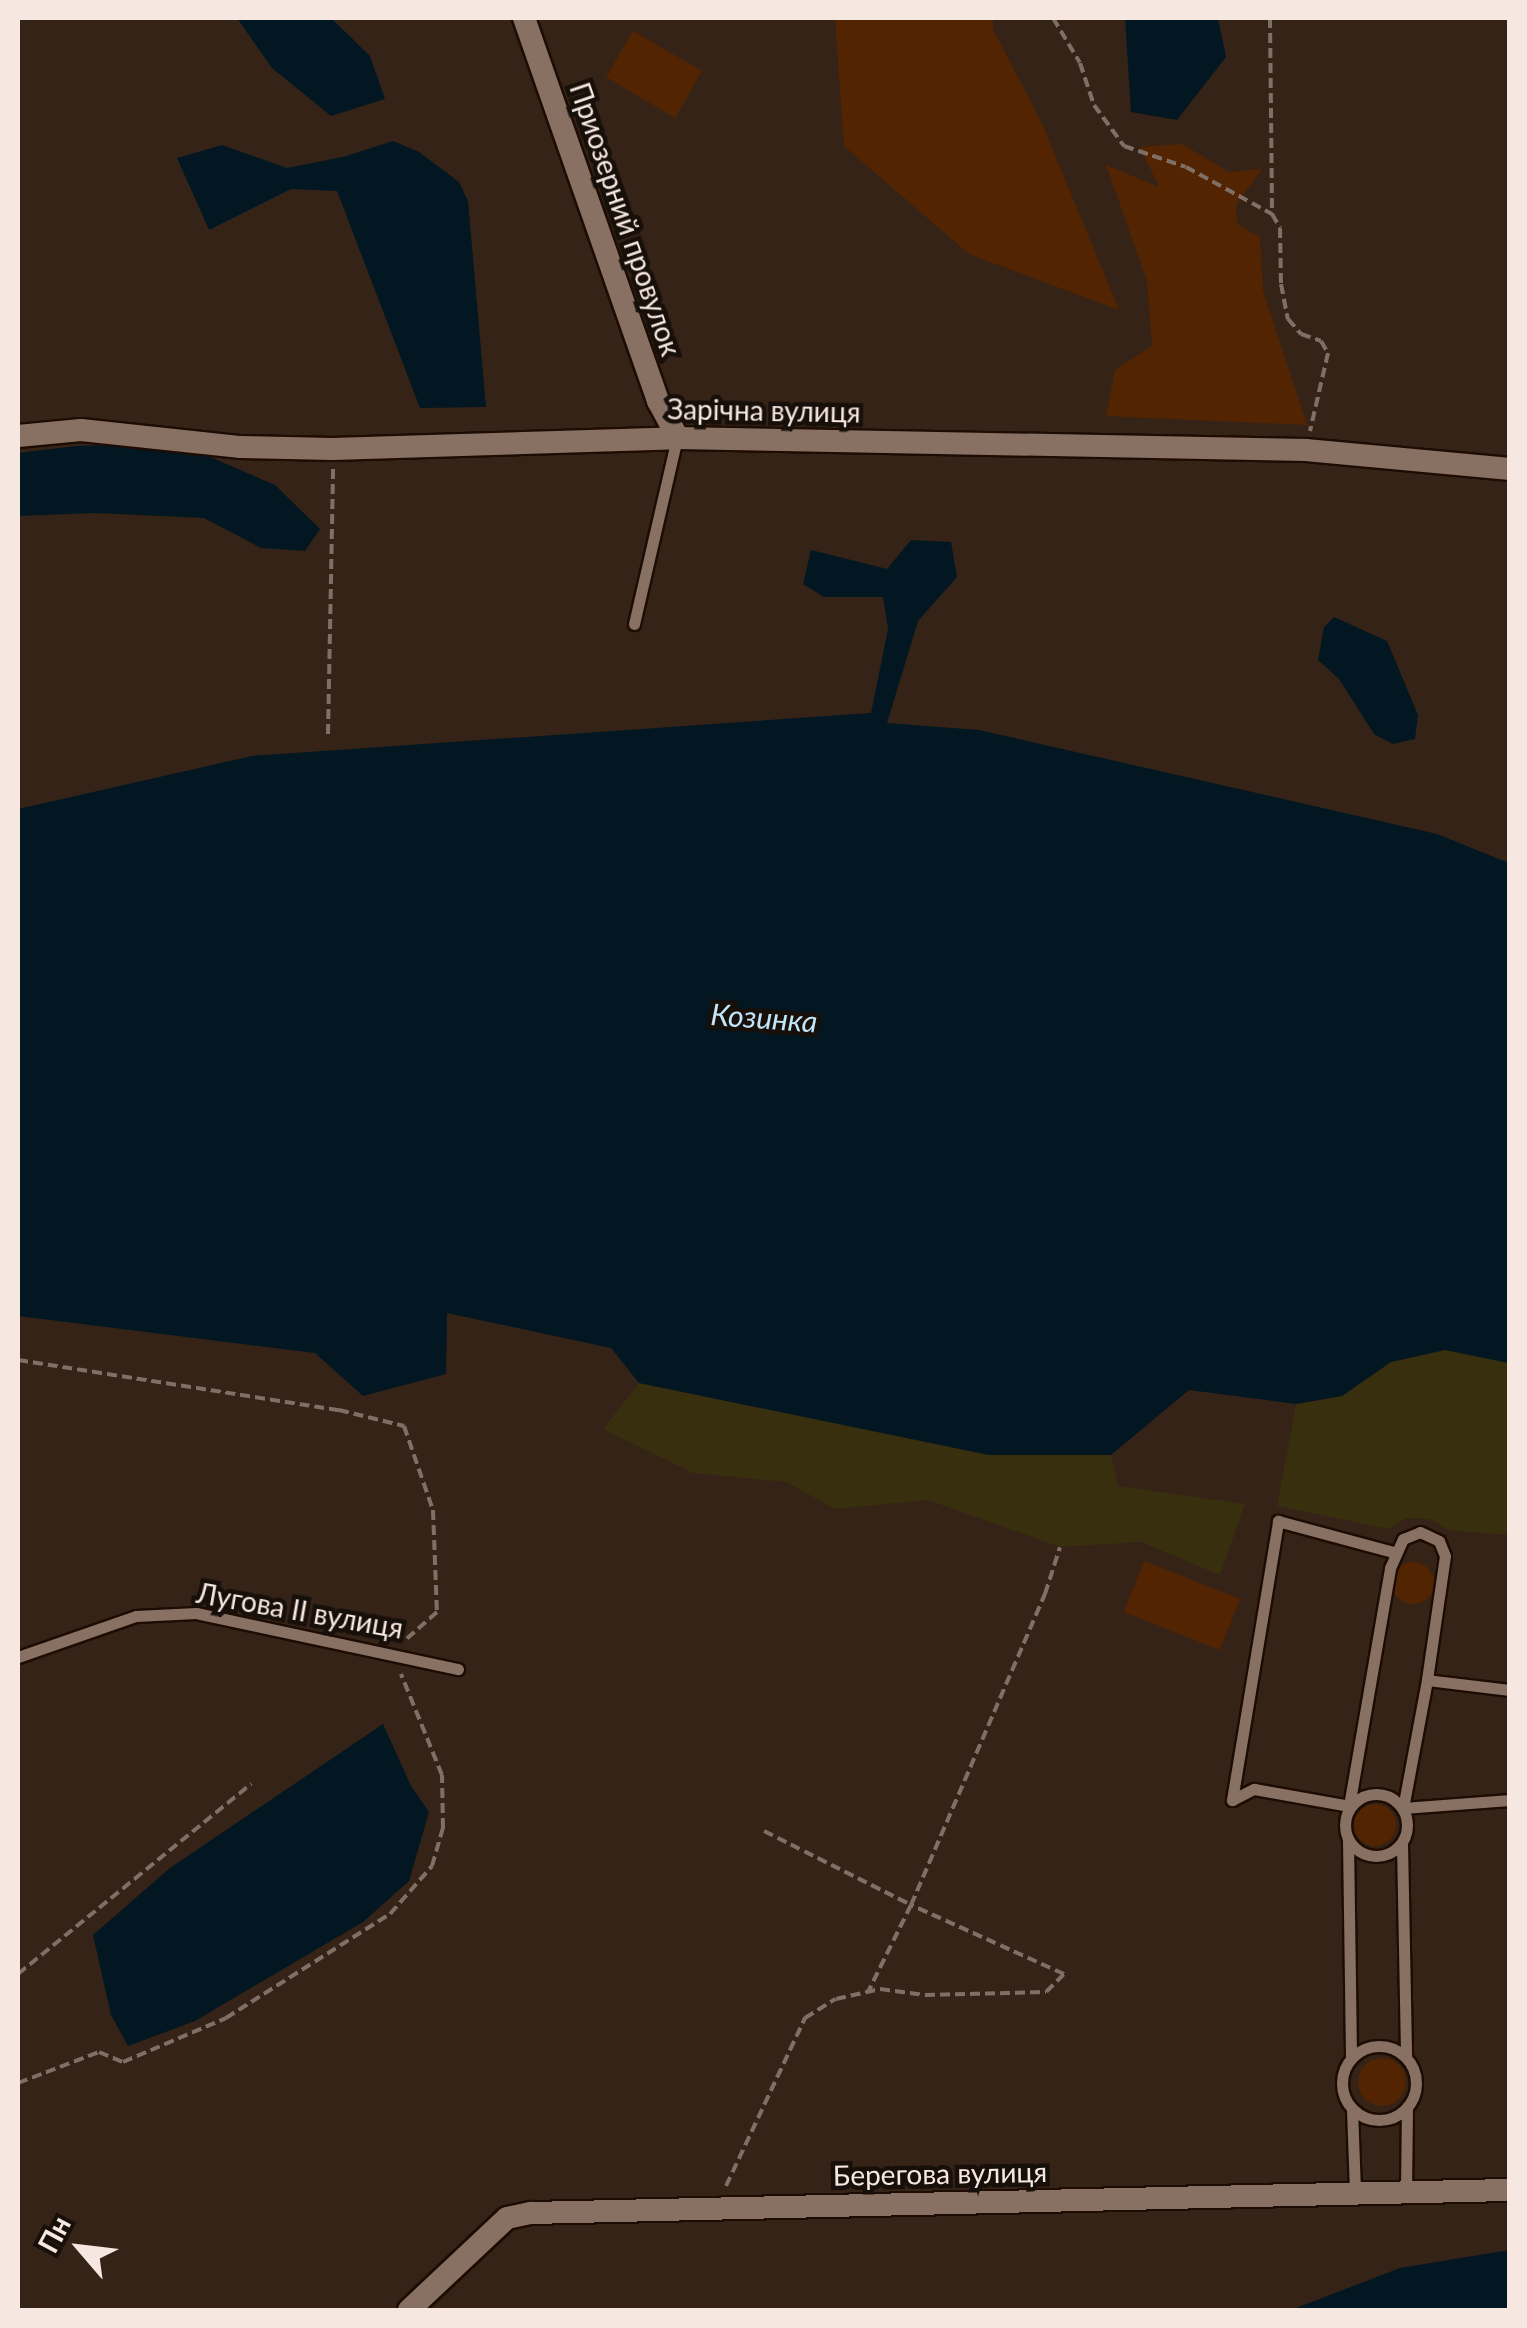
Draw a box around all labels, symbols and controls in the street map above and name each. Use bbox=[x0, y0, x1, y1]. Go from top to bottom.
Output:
street label: Приозерний провулок bbox=[563, 78, 689, 360]
street label: Зарічна вулиця bbox=[667, 392, 861, 428]
water label: Козинка bbox=[709, 995, 819, 1039]
street label: Лугова II вулиця bbox=[194, 1575, 406, 1645]
street label: Берегова вулиця bbox=[833, 2154, 1047, 2192]
north arrow bbox=[30, 2198, 130, 2298]
text: Пн bbox=[30, 2210, 77, 2258]

